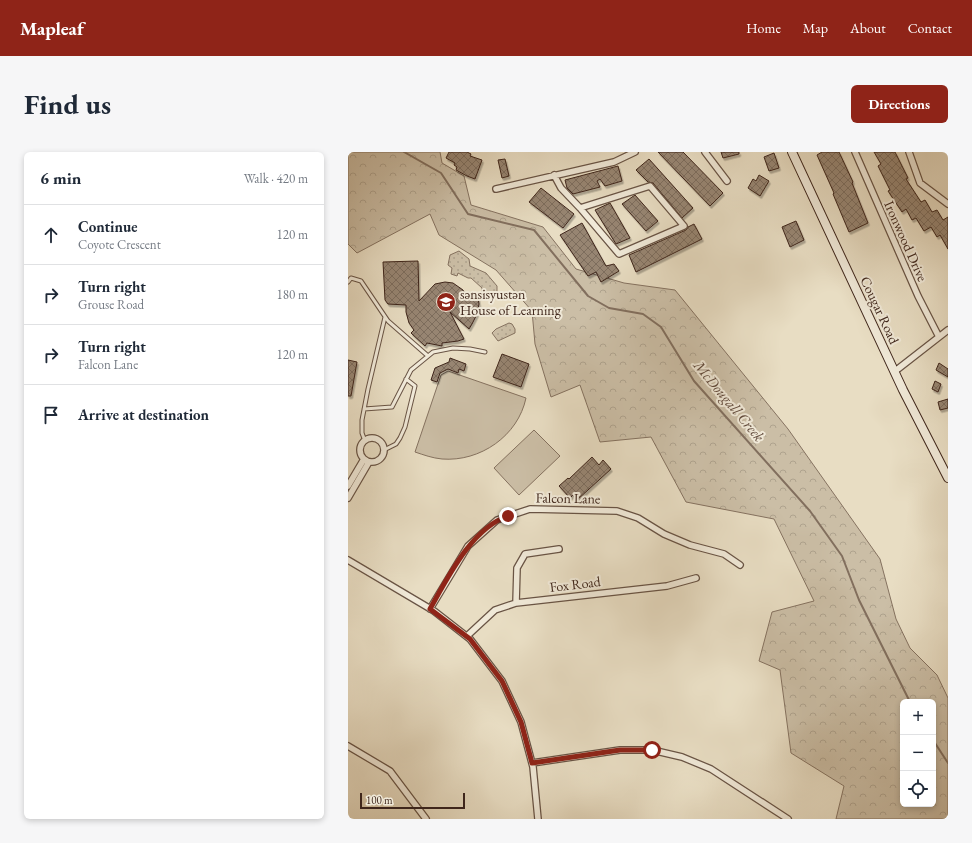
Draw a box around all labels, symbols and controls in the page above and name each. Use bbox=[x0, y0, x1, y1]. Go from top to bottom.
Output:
text: Mapleaf bbox=[20, 16, 84, 41]
text: Home bbox=[746, 19, 781, 37]
text: Map bbox=[803, 19, 828, 37]
text: About bbox=[850, 19, 886, 37]
text: Contact bbox=[908, 19, 952, 37]
button: Directions bbox=[851, 85, 948, 123]
text: Find us bbox=[24, 86, 111, 122]
text: 6 min bbox=[40, 167, 81, 189]
text: Walk · 420 m bbox=[244, 170, 308, 187]
street label: Ironwood Drive bbox=[880, 198, 932, 285]
text: Continue bbox=[78, 217, 138, 236]
icon: ahead bbox=[40, 224, 62, 246]
text: 120 m bbox=[277, 226, 308, 243]
text: Coyote Crescent bbox=[78, 236, 161, 253]
street label: Cougar Road bbox=[856, 273, 904, 348]
text: Turn right bbox=[78, 277, 146, 296]
icon: right bbox=[40, 284, 62, 306]
place label: sənsisyustən House of Learning bbox=[460, 285, 562, 319]
text: 180 m bbox=[277, 286, 308, 303]
school or university icon: sənsisyustən House of Learning bbox=[435, 291, 457, 313]
text: Grouse Road bbox=[78, 296, 144, 313]
text: Turn right bbox=[78, 337, 146, 356]
icon: right bbox=[40, 344, 62, 366]
text: 120 m bbox=[277, 346, 308, 363]
water label: McDougall Creek bbox=[689, 355, 769, 445]
text: Falcon Lane bbox=[78, 356, 138, 373]
icon: arrive bbox=[40, 404, 62, 426]
text: Arrive at destination bbox=[78, 405, 209, 424]
street label: Falcon Lane bbox=[535, 488, 601, 508]
route end bbox=[499, 507, 517, 525]
street label: Fox Road bbox=[548, 572, 602, 596]
map controls bbox=[900, 699, 936, 807]
button: + bbox=[900, 699, 936, 735]
button: − bbox=[900, 735, 936, 771]
route start bbox=[643, 741, 661, 759]
button: locate bbox=[900, 771, 936, 807]
scale bar bbox=[360, 791, 465, 810]
text: 100 m bbox=[366, 793, 393, 807]

